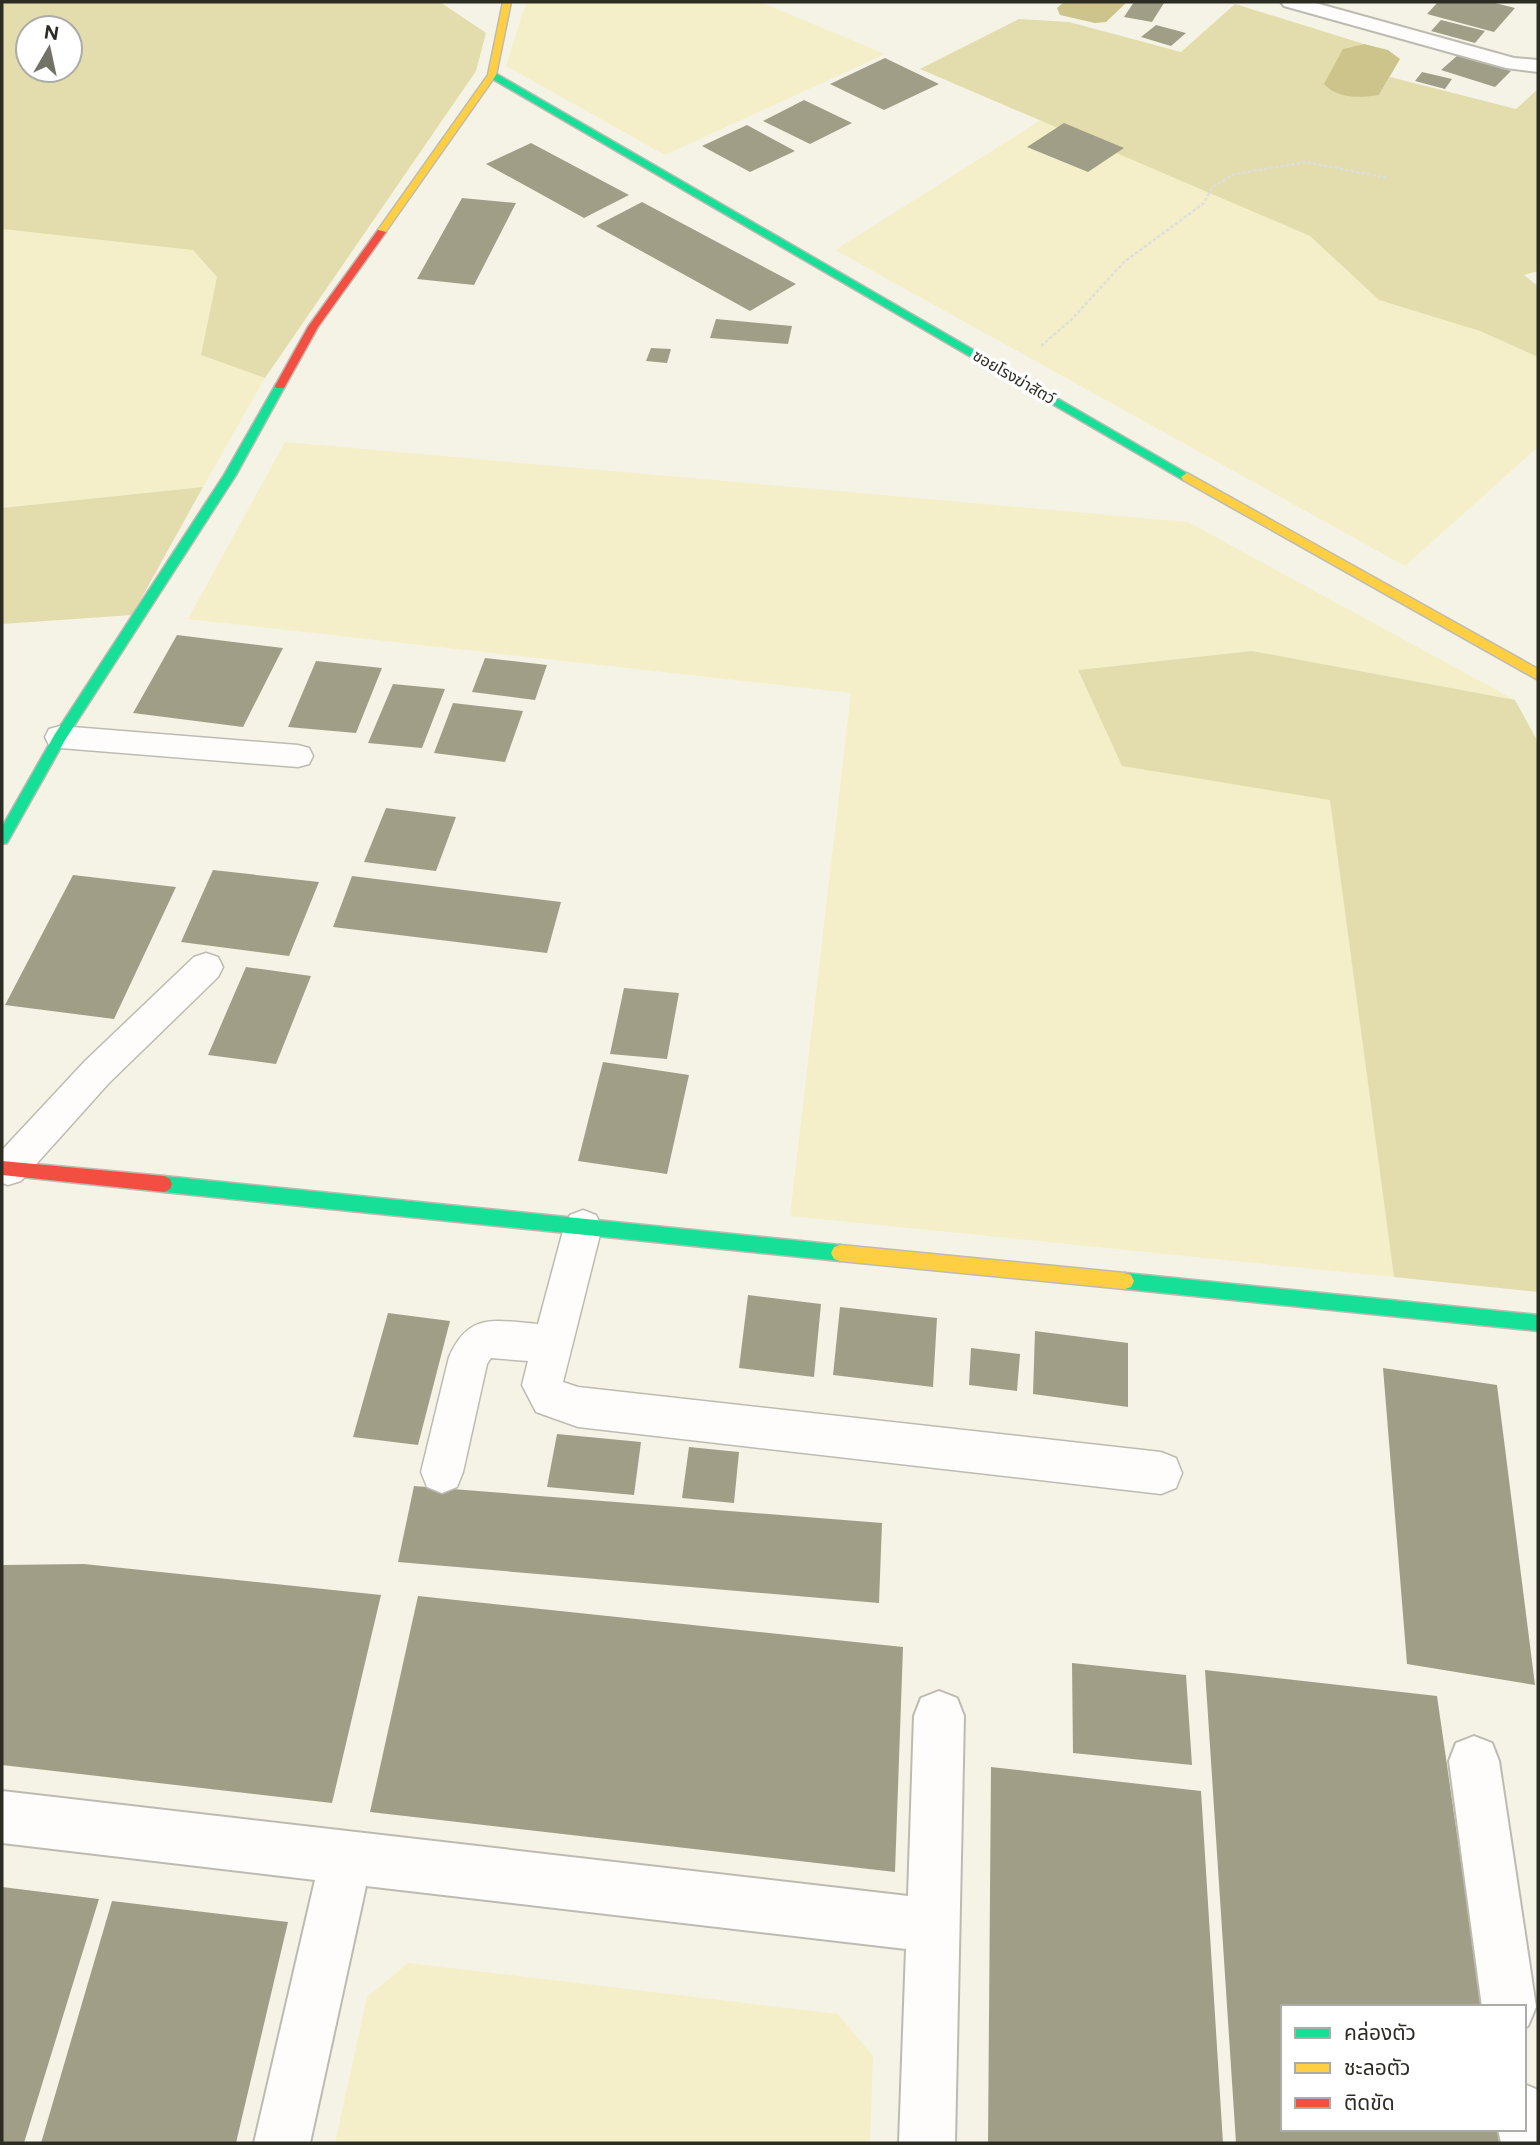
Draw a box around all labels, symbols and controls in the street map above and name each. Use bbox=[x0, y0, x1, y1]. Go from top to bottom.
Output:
north arrow bbox=[14, 14, 84, 84]
text: N bbox=[43, 20, 61, 45]
street label: ซอยโรงฆ่าสัตว์ bbox=[969, 346, 1059, 408]
legend bbox=[1281, 2005, 1526, 2131]
text: คล่องตัว bbox=[1344, 2020, 1416, 2045]
text: ชะลอตัว bbox=[1344, 2055, 1410, 2080]
text: ติดขัด bbox=[1344, 2090, 1395, 2115]

